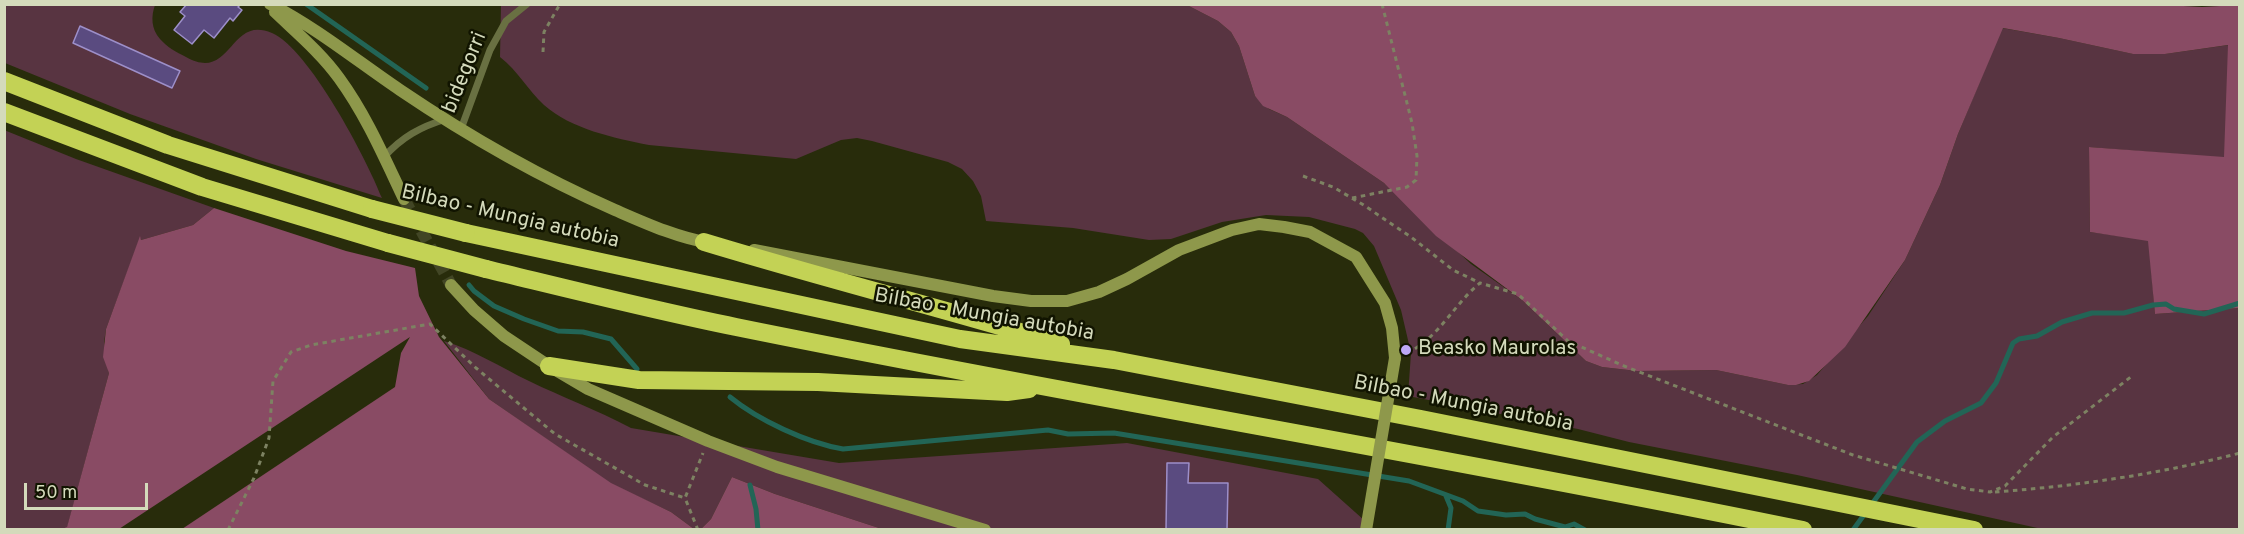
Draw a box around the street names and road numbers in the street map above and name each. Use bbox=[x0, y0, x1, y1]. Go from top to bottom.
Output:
street label: bidegorri bbox=[438, 29, 494, 117]
street label: Bilbao - Mungia autobia bbox=[399, 181, 621, 255]
street label: Bilbao - Mungia autobia bbox=[872, 284, 1096, 348]
street label: Bilbao - Mungia autobia bbox=[1351, 371, 1575, 439]

